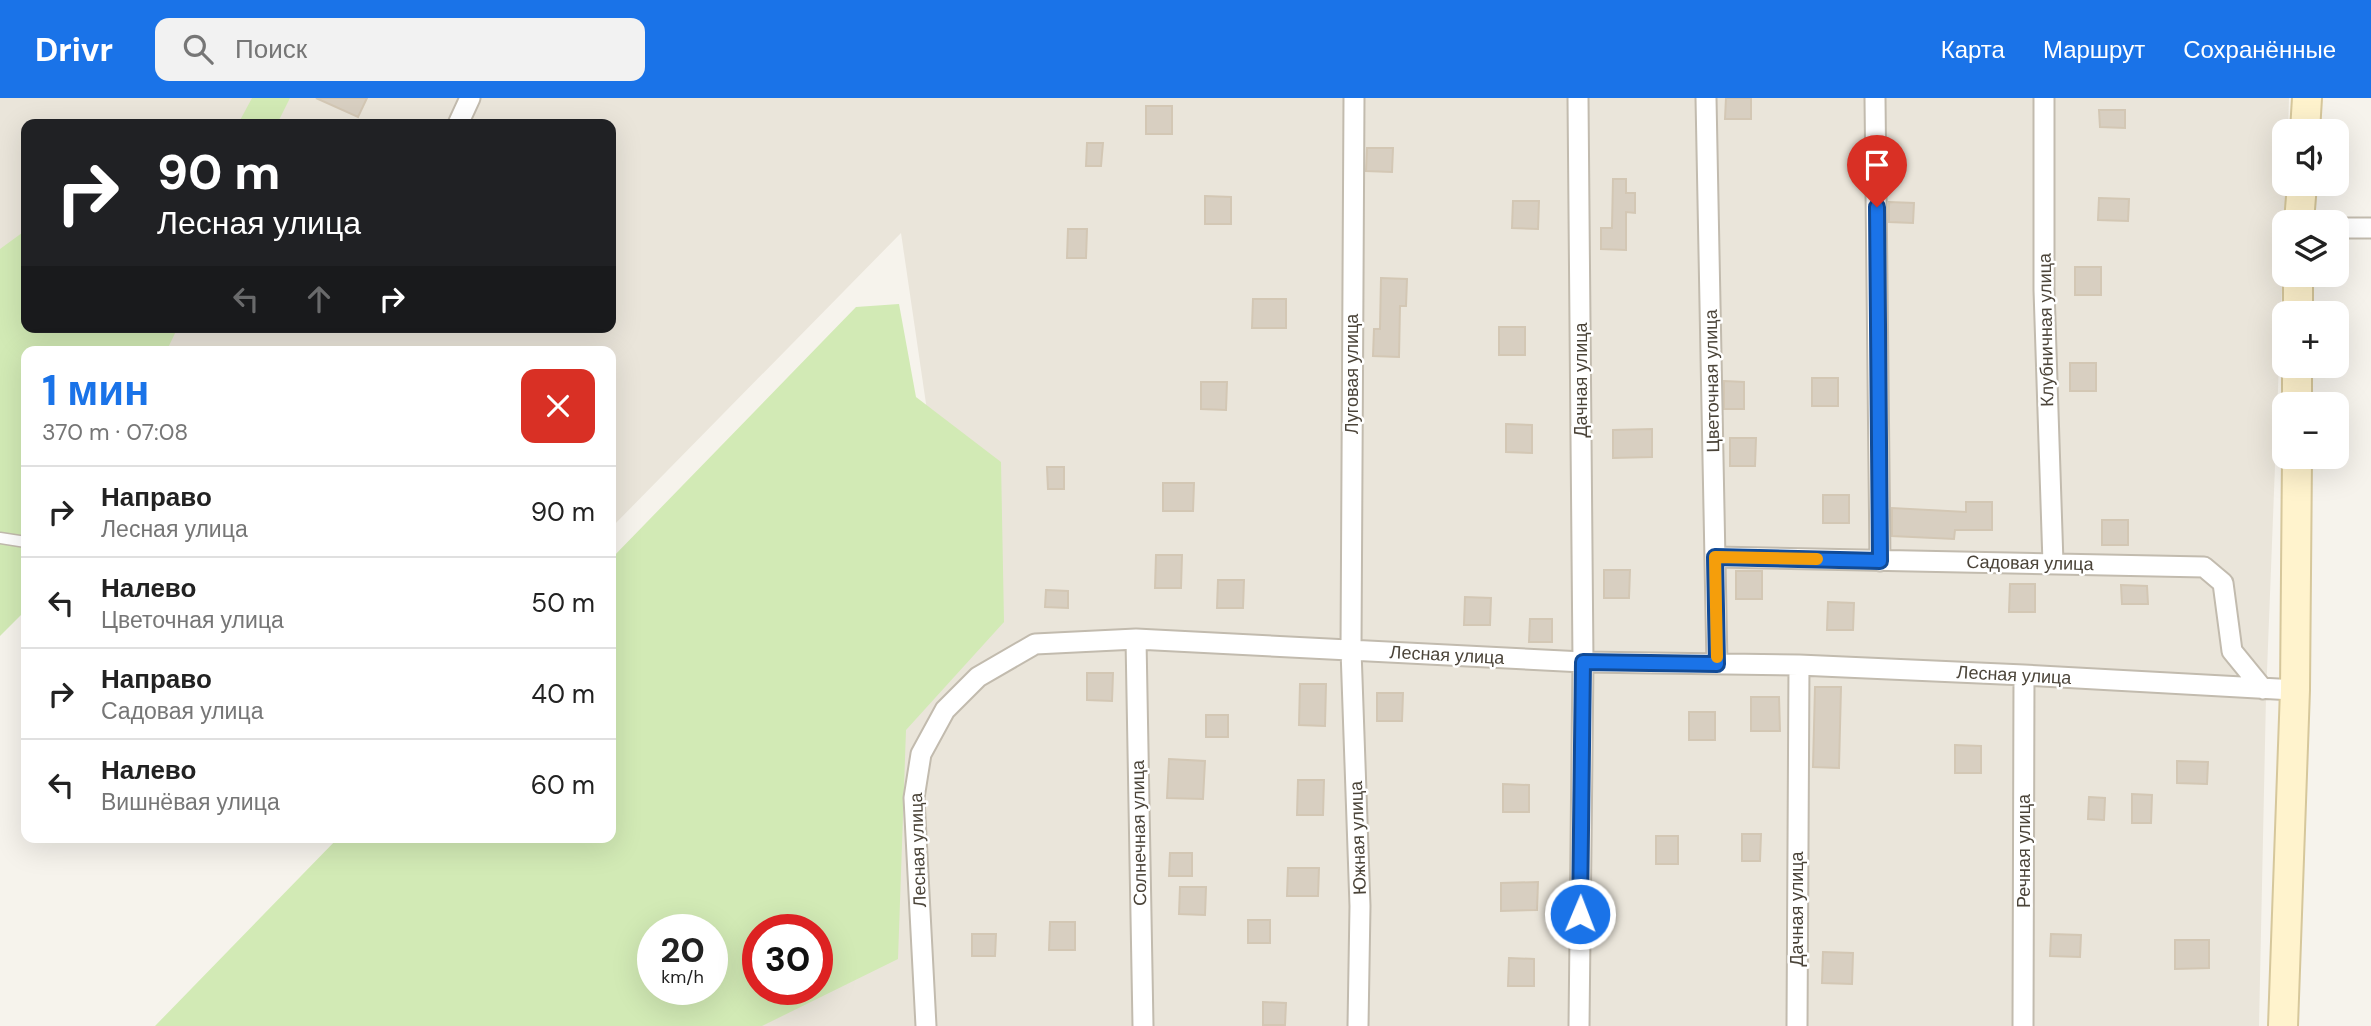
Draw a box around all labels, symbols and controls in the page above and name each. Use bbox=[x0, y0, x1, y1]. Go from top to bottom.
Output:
search box bbox=[155, 18, 645, 81]
text: Drivr bbox=[35, 28, 113, 71]
icon: search bbox=[179, 30, 217, 68]
text: Поиск bbox=[235, 32, 307, 66]
text: Карта bbox=[1941, 34, 2005, 65]
text: Маршрут bbox=[2043, 34, 2145, 65]
text: Сохранённые bbox=[2183, 34, 2336, 65]
map controls bbox=[2272, 119, 2349, 469]
button: sound bbox=[2272, 119, 2349, 196]
pin bbox=[1847, 135, 1907, 207]
text: 90 m bbox=[157, 140, 280, 204]
icon: arrive bbox=[1858, 146, 1896, 184]
icon: right bbox=[42, 147, 133, 238]
text: Лесная улица bbox=[157, 202, 361, 244]
button: layers bbox=[2272, 210, 2349, 287]
street label: Клубничная улица bbox=[2033, 252, 2059, 407]
icon: left bbox=[227, 280, 265, 318]
icon: ahead bbox=[300, 280, 338, 318]
icon: right bbox=[373, 280, 411, 318]
button: + bbox=[2272, 301, 2349, 378]
street label: Цветочная улица bbox=[1699, 308, 1725, 453]
street label: Луговая улица bbox=[1340, 313, 1364, 434]
street label: Дачная улица bbox=[1569, 321, 1593, 438]
text: 1 мин bbox=[42, 363, 149, 418]
button: close bbox=[521, 369, 595, 443]
button: − bbox=[2272, 392, 2349, 469]
text: 370 m · 07:08 bbox=[42, 417, 188, 447]
text: Направо bbox=[101, 480, 212, 514]
icon: right bbox=[42, 493, 80, 531]
text: 90 m bbox=[531, 495, 595, 529]
text: Лесная улица bbox=[101, 514, 248, 544]
street label: Садовая улица bbox=[1966, 550, 2095, 576]
text: Налево bbox=[101, 571, 196, 605]
icon: left bbox=[42, 584, 80, 622]
text: 50 m bbox=[531, 586, 595, 620]
text: Цветочная улица bbox=[101, 605, 284, 635]
street label: Лесная улица bbox=[1389, 640, 1506, 670]
street label: Лесная улица bbox=[1956, 660, 2073, 690]
text: Направо bbox=[101, 662, 212, 696]
icon: right bbox=[42, 675, 80, 713]
text: 40 m bbox=[531, 677, 595, 711]
text: Садовая улица bbox=[101, 696, 263, 726]
text: Налево bbox=[101, 753, 196, 787]
street label: Солнечная улица bbox=[1126, 759, 1152, 906]
icon: left bbox=[42, 766, 80, 804]
text: 60 m bbox=[531, 768, 595, 802]
street label: Южная улица bbox=[1344, 780, 1372, 895]
text: Вишнёвая улица bbox=[101, 787, 280, 817]
street label: Лесная улица bbox=[904, 791, 932, 908]
street label: Речная улица bbox=[2012, 793, 2036, 908]
street label: Дачная улица bbox=[1785, 850, 1809, 967]
position arrow bbox=[1543, 877, 1617, 951]
speed limit sign: 30 bbox=[742, 914, 833, 1005]
text: 20 bbox=[660, 927, 705, 973]
text: km/h bbox=[661, 965, 704, 989]

